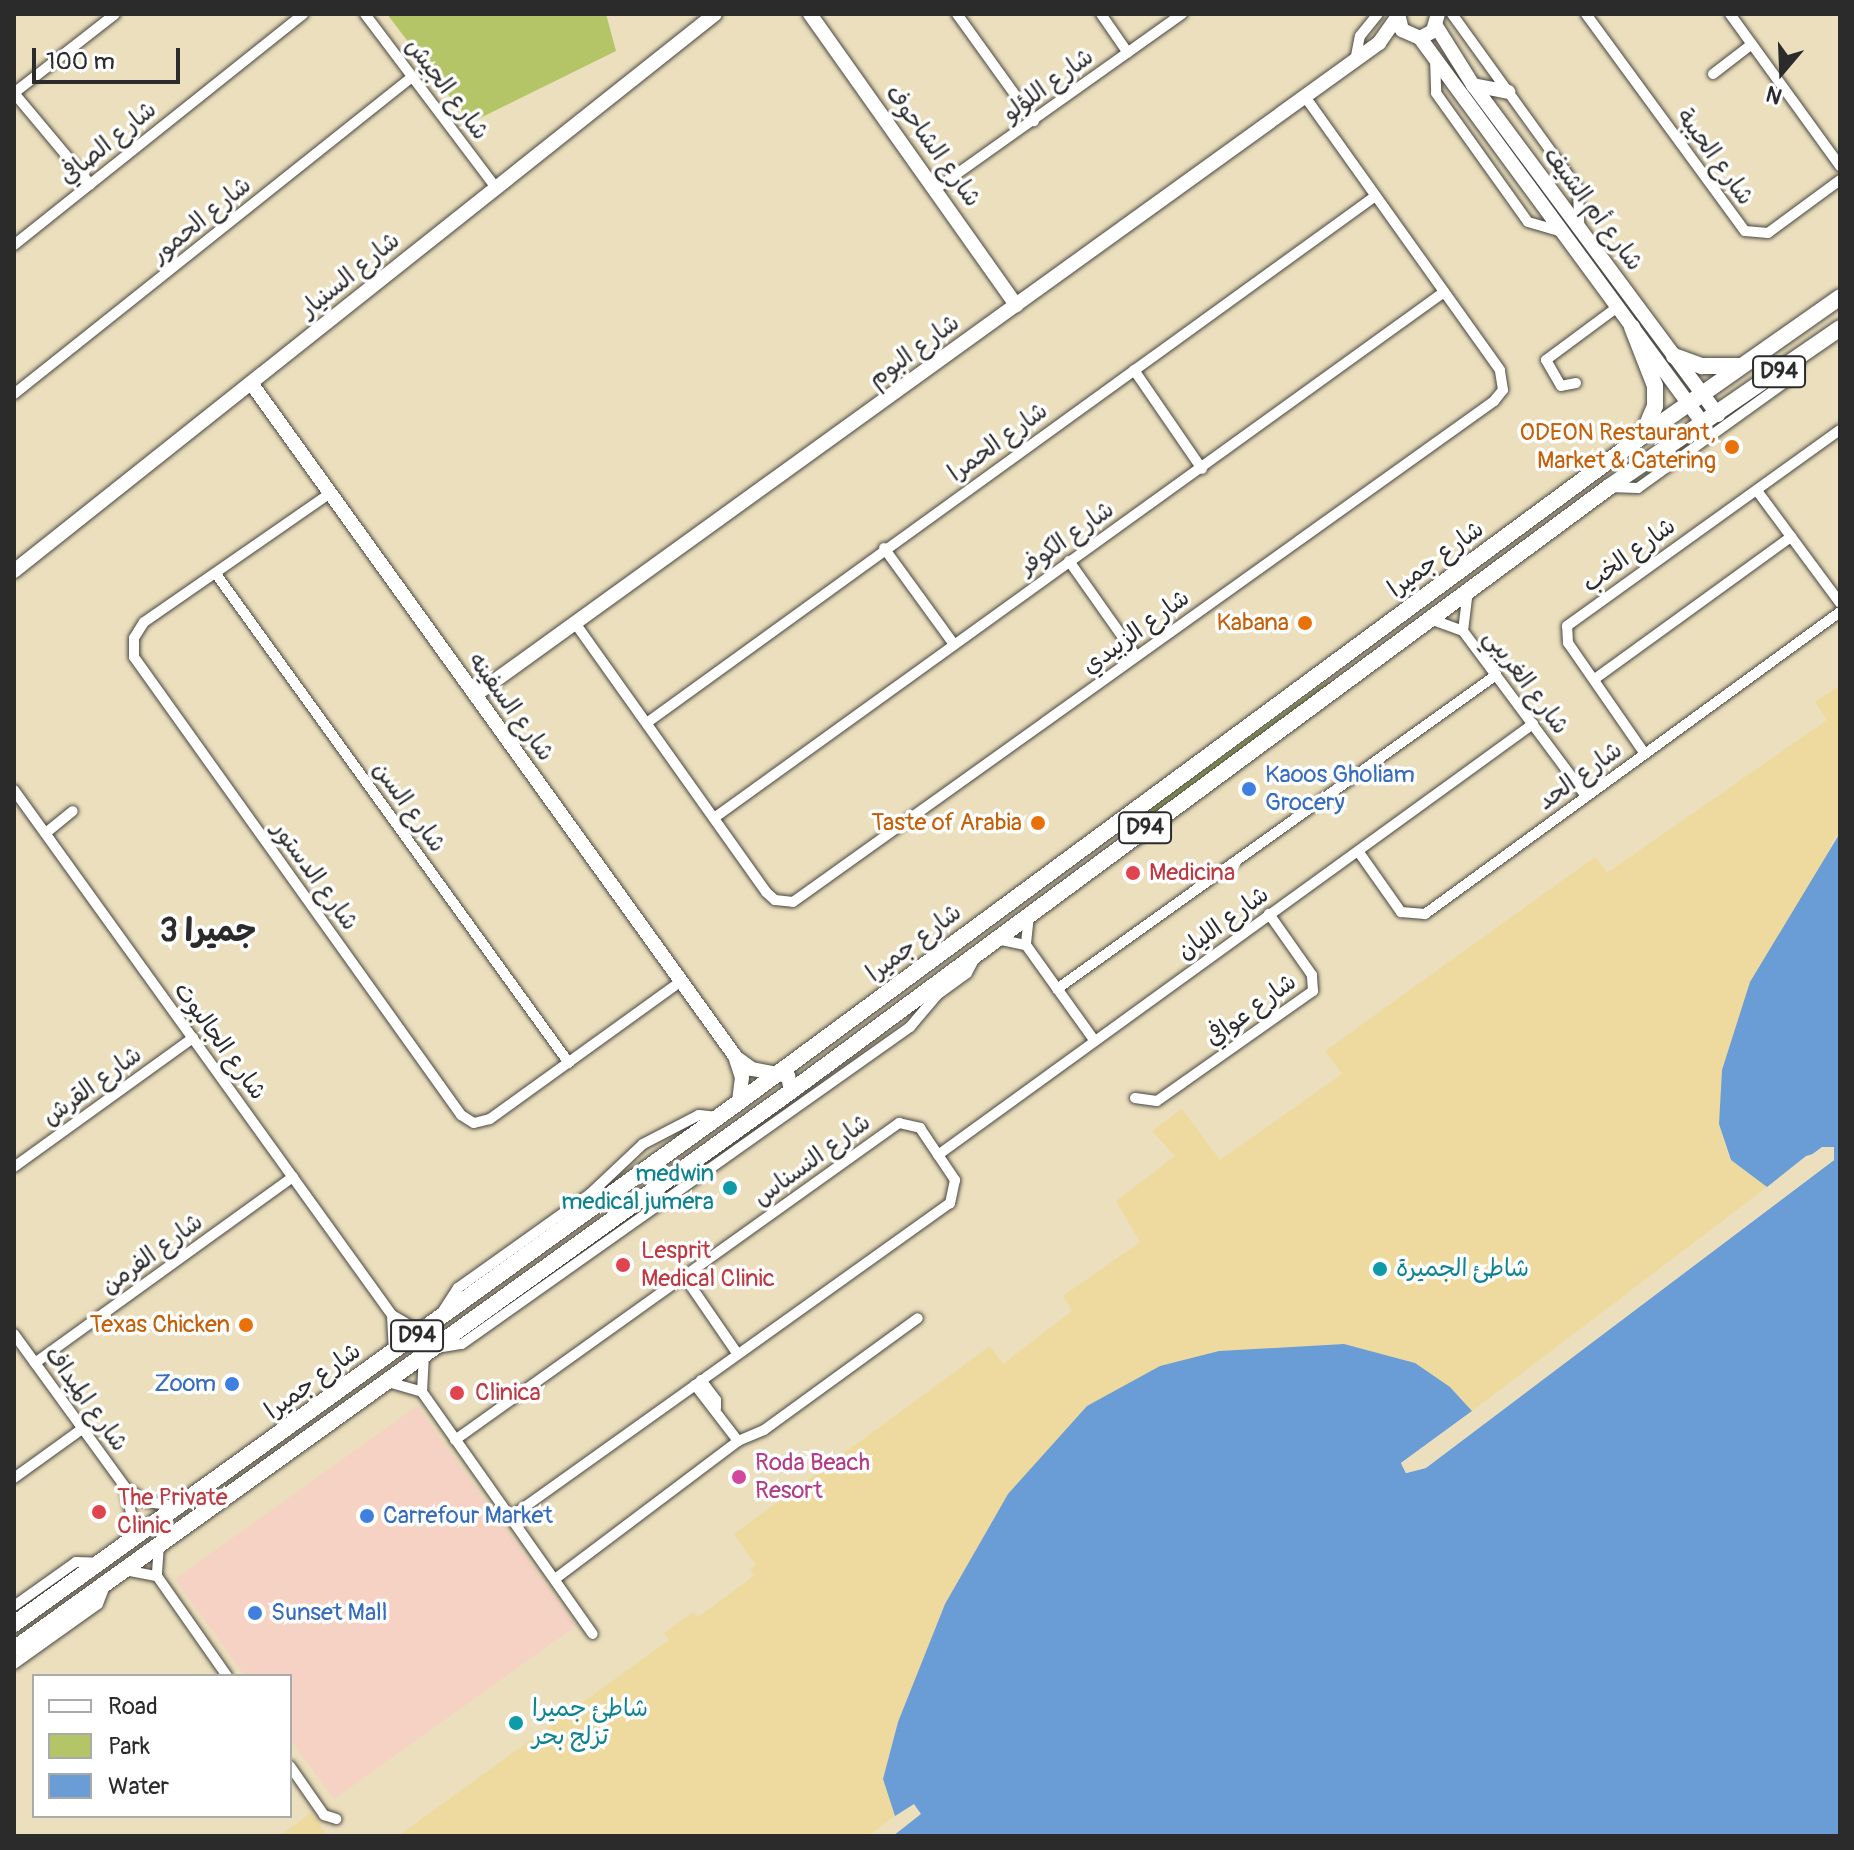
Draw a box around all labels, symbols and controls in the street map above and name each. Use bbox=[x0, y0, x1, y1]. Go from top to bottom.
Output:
scale bar bbox=[36, 32, 184, 82]
street label: شارع الجيش bbox=[399, 32, 495, 146]
north arrow bbox=[1742, 32, 1822, 112]
street label: شارع اللؤلو bbox=[997, 42, 1099, 128]
text: 100 m bbox=[46, 47, 115, 76]
street label: شارع الشاحوف bbox=[879, 79, 987, 213]
text: N bbox=[1763, 79, 1786, 110]
street label: شارع الصافي bbox=[54, 95, 162, 191]
street label: شارع الحيبة bbox=[1670, 103, 1760, 211]
street label: شارع أم الشيف bbox=[1537, 142, 1649, 276]
street label: شارع الحمور bbox=[145, 171, 257, 269]
street label: شارع السنيار bbox=[294, 226, 406, 324]
street label: شارع البوم bbox=[863, 308, 965, 394]
road number: D94 bbox=[1751, 354, 1807, 390]
street label: شارع الحمرا bbox=[943, 396, 1053, 488]
place label: ODEON Restaurant, Market & Catering bbox=[1520, 419, 1716, 475]
marker: ODEON Restaurant, Market & Catering bbox=[1723, 438, 1741, 456]
street label: شارع الكوفر bbox=[1014, 495, 1120, 581]
street label: شارع الخب bbox=[1577, 512, 1681, 598]
street label: شارع جميرا bbox=[1382, 515, 1490, 603]
street label: شارع الزبيدي bbox=[1077, 583, 1195, 681]
place label: Kabana bbox=[1216, 609, 1289, 637]
marker: Kabana bbox=[1296, 614, 1314, 632]
street label: شارع الغريبي bbox=[1477, 624, 1575, 740]
street label: شارع السفينه bbox=[462, 647, 560, 767]
street label: شارع الحد bbox=[1532, 736, 1628, 816]
street label: شارع السن bbox=[366, 756, 452, 858]
place label: Kaoos Gholiam Grocery bbox=[1265, 761, 1415, 817]
marker: Kaoos Gholiam Grocery bbox=[1240, 780, 1258, 798]
place label: Taste of Arabia bbox=[871, 809, 1022, 837]
road number: D94 bbox=[1117, 810, 1173, 846]
marker: Taste of Arabia bbox=[1029, 814, 1047, 832]
street label: شارع الدستور bbox=[266, 816, 364, 936]
place label: Medicina bbox=[1149, 859, 1235, 887]
marker: Medicina bbox=[1124, 864, 1142, 882]
street label: شارع الليان bbox=[1172, 880, 1274, 966]
street label: شارع جميرا bbox=[861, 898, 967, 988]
district label: جميرا 3 bbox=[160, 912, 256, 950]
street label: شارع عوافي bbox=[1200, 967, 1302, 1053]
street label: شارع الجالبوت bbox=[168, 977, 272, 1105]
street label: شارع القرش bbox=[37, 1040, 147, 1132]
street label: شارع النسناس bbox=[748, 1108, 876, 1212]
place label: medwin medical jumera bbox=[561, 1160, 714, 1216]
marker: medwin medical jumera bbox=[721, 1179, 739, 1197]
street label: شارع الفرمن bbox=[95, 1207, 209, 1301]
place label: Lesprit Medical Clinic bbox=[641, 1237, 775, 1293]
marker: Lesprit Medical Clinic bbox=[612, 1254, 634, 1276]
place label: شاطئ الجميرة bbox=[1396, 1255, 1529, 1283]
marker: شاطئ الجميرة bbox=[1371, 1260, 1389, 1278]
place label: Texas Chicken bbox=[89, 1311, 230, 1339]
marker: Texas Chicken bbox=[237, 1316, 255, 1334]
road number: D94 bbox=[389, 1318, 445, 1354]
street label: شارع جميرا bbox=[259, 1337, 367, 1425]
street label: شارع الميداف bbox=[38, 1341, 134, 1457]
place label: Zoom bbox=[154, 1370, 216, 1398]
marker: Zoom bbox=[223, 1375, 241, 1393]
place label: Clinica bbox=[475, 1379, 541, 1407]
marker: Clinica bbox=[446, 1382, 468, 1404]
place label: Roda Beach Resort bbox=[755, 1449, 870, 1505]
marker: Roda Beach Resort bbox=[730, 1468, 748, 1486]
place label: The Private Clinic bbox=[117, 1484, 228, 1540]
marker: The Private Clinic bbox=[88, 1501, 110, 1523]
place label: Carrefour Market bbox=[383, 1502, 553, 1530]
marker: Carrefour Market bbox=[358, 1507, 376, 1525]
place label: Sunset Mall bbox=[271, 1599, 387, 1627]
marker: Sunset Mall bbox=[246, 1604, 264, 1622]
legend bbox=[32, 1674, 292, 1818]
text: Road bbox=[108, 1692, 158, 1721]
place label: شاطئ جميرا تزلج بحر bbox=[532, 1695, 648, 1751]
marker: شاطئ جميرا تزلج بحر bbox=[507, 1714, 525, 1732]
text: Park bbox=[108, 1732, 150, 1761]
text: Water bbox=[108, 1772, 169, 1801]

